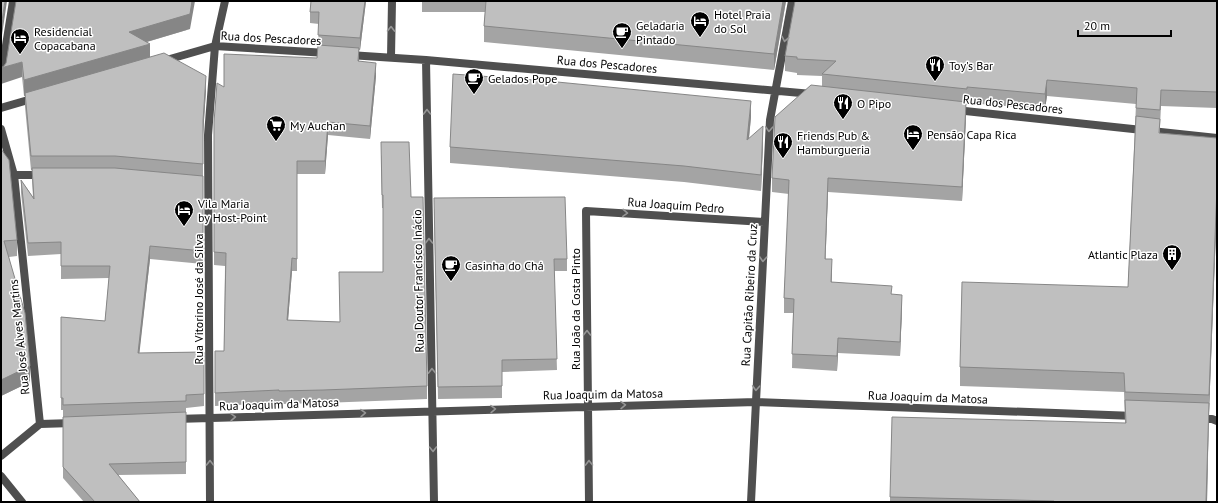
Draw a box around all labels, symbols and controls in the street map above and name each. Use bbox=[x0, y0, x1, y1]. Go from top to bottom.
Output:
place label: Hotel Praia do Sol bbox=[714, 7, 771, 36]
hotel icon: Hotel Praia do Sol bbox=[689, 10, 711, 38]
scale bar bbox=[1078, 12, 1171, 38]
place label: Geladaria Pintado bbox=[636, 18, 685, 47]
text: 20 m bbox=[1084, 18, 1110, 33]
cafe icon: Geladaria Pintado bbox=[611, 21, 633, 49]
place label: Residencial Copacabana bbox=[34, 24, 96, 53]
one-way arrow bbox=[387, 26, 395, 32]
hotel icon: Residencial Copacabana bbox=[9, 27, 31, 55]
street label: Rua dos Pescadores bbox=[220, 28, 322, 48]
one-way arrow bbox=[781, 36, 789, 42]
street label: Rua dos Pescadores bbox=[556, 52, 658, 76]
restaurant icon: Toy's Bar bbox=[924, 54, 946, 82]
place label: Toy's Bar bbox=[949, 58, 993, 73]
cafe icon: Gelados Pope bbox=[463, 67, 485, 95]
place label: Gelados Pope bbox=[488, 71, 557, 86]
street label: Rua dos Pescadores bbox=[962, 91, 1064, 117]
restaurant icon: O Pipo bbox=[832, 92, 854, 120]
place label: O Pipo bbox=[857, 96, 891, 111]
one-way arrow bbox=[423, 109, 431, 115]
supermarket icon: My Auchan bbox=[265, 114, 287, 142]
place label: My Auchan bbox=[290, 118, 345, 133]
hotel icon: Pensão Capa Rica bbox=[902, 123, 924, 151]
one-way arrow bbox=[765, 126, 773, 132]
place label: Pensão Capa Rica bbox=[927, 127, 1017, 142]
place label: Friends Pub & Hamburgueria bbox=[797, 128, 870, 157]
restaurant icon: Friends Pub & Hamburgueria bbox=[772, 131, 794, 159]
street label: Rua Joaquim Pedro bbox=[627, 194, 725, 216]
place label: Vila Maria by Host-Point bbox=[197, 196, 267, 225]
hotel icon: Vila Maria by Host-Point bbox=[173, 199, 195, 227]
street label: Rua Doutor Francisco Inácio bbox=[409, 209, 427, 353]
one-way arrow bbox=[622, 209, 628, 218]
street label: Rua Capitão Ribeiro da Cruz bbox=[738, 223, 760, 367]
street label: Rua Vitorino José da Silva bbox=[191, 234, 206, 364]
one-way arrow bbox=[425, 238, 433, 244]
building icon: Atlantic Plaza bbox=[1161, 243, 1183, 271]
place label: Atlantic Plaza bbox=[1088, 247, 1158, 262]
street label: Rua João da Costa Pinto bbox=[568, 248, 583, 370]
cafe icon: Casinha do Chá bbox=[440, 254, 462, 282]
one-way arrow bbox=[758, 256, 767, 262]
place label: Casinha do Chá bbox=[465, 258, 544, 273]
street label: Rua José Alves Martins bbox=[5, 279, 33, 395]
one-way arrow bbox=[583, 330, 591, 336]
one-way arrow bbox=[428, 368, 436, 374]
street label: Rua Joaquim da Matosa bbox=[543, 385, 663, 403]
one-way arrow bbox=[752, 385, 761, 391]
street label: Rua Joaquim da Matosa bbox=[868, 387, 988, 407]
street label: Rua Joaquim da Matosa bbox=[219, 394, 339, 414]
one-way arrow bbox=[620, 401, 626, 410]
one-way arrow bbox=[490, 405, 496, 413]
one-way arrow bbox=[360, 409, 366, 417]
one-way arrow bbox=[230, 413, 236, 421]
one-way arrow bbox=[429, 446, 437, 452]
one-way arrow bbox=[206, 460, 214, 466]
one-way arrow bbox=[584, 460, 593, 466]

